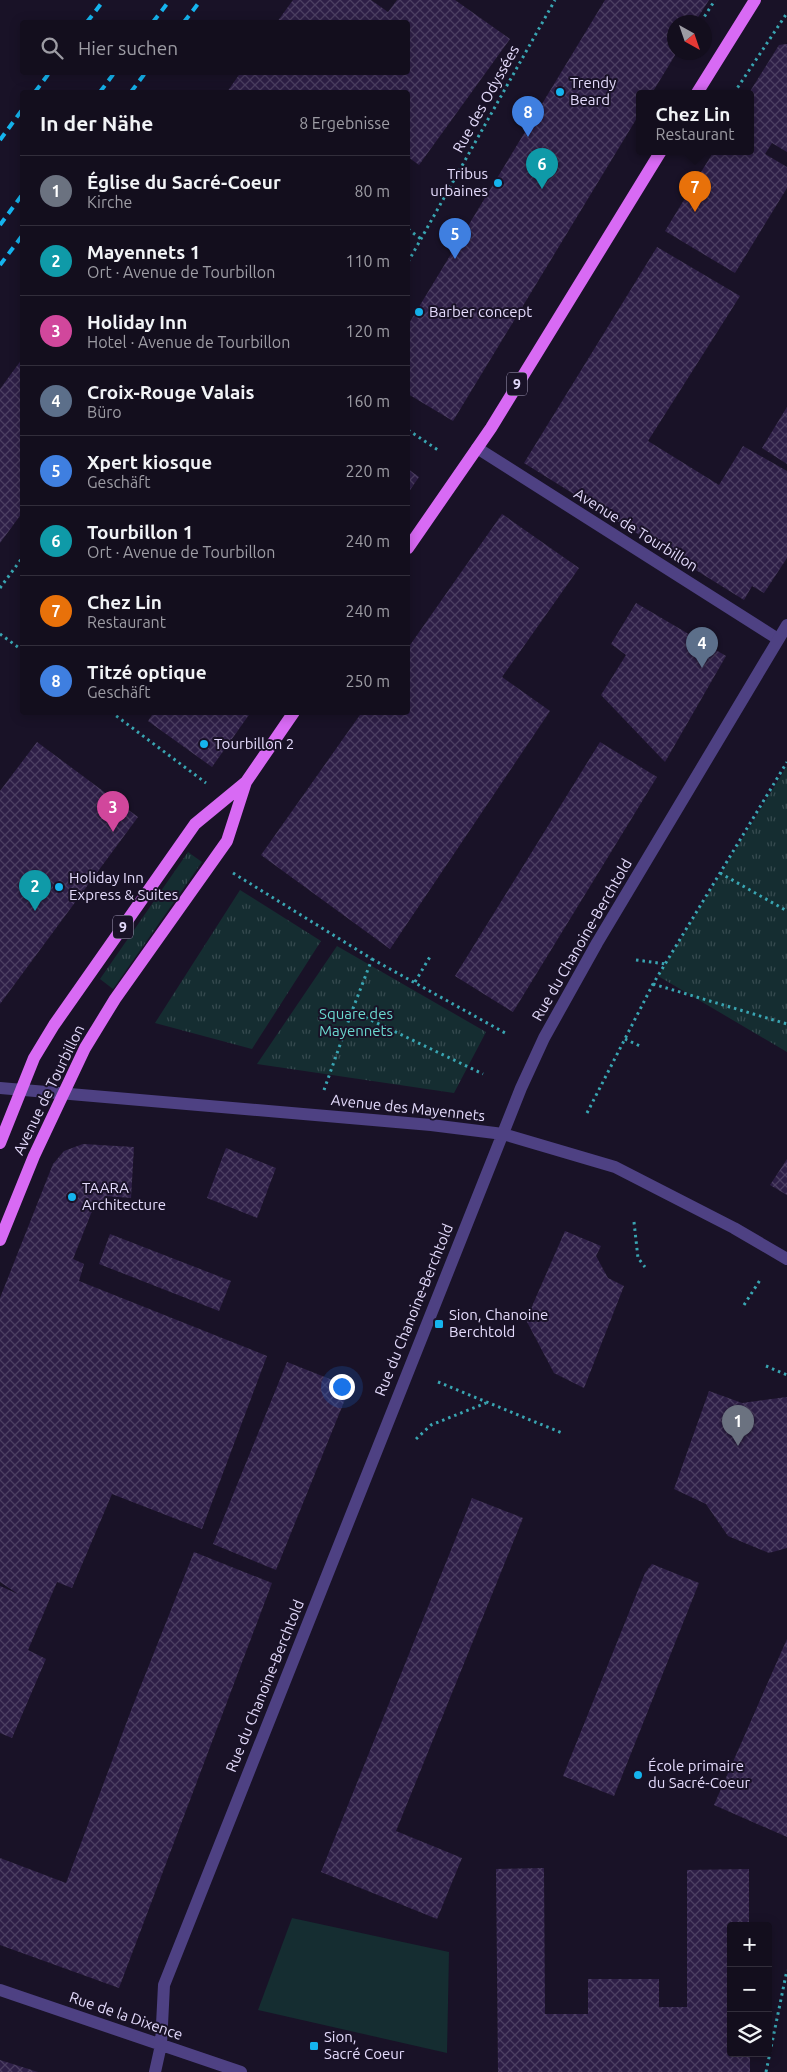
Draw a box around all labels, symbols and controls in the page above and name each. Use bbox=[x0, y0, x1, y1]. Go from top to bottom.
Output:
north arrow bbox=[667, 15, 712, 60]
search box bbox=[20, 20, 410, 75]
icon: search bbox=[38, 34, 66, 62]
text: Hier suchen bbox=[78, 37, 178, 59]
street label: Rue des Odyssées bbox=[449, 42, 522, 156]
place label: Trendy Beard bbox=[570, 74, 616, 108]
marker: Trendy Beard bbox=[554, 86, 566, 98]
popup bbox=[636, 90, 754, 155]
pin: 8 bbox=[512, 96, 544, 137]
text: Chez Lin bbox=[655, 103, 730, 125]
text: In der Nähe bbox=[40, 111, 153, 135]
text: 8 Ergebnisse bbox=[299, 114, 390, 132]
text: Restaurant bbox=[655, 125, 735, 143]
pin: 6 bbox=[526, 148, 558, 189]
place label: Tribus urbaines bbox=[430, 165, 488, 199]
text: Église du Sacré-Coeur bbox=[87, 171, 281, 193]
pin: 7 bbox=[679, 171, 711, 212]
marker: Tribus urbaines bbox=[492, 177, 504, 189]
text: 1 bbox=[51, 182, 61, 200]
text: 80 m bbox=[354, 182, 390, 200]
text: Kirche bbox=[87, 193, 132, 211]
pin: 5 bbox=[439, 218, 471, 259]
text: Mayennets 1 bbox=[87, 241, 200, 263]
text: 2 bbox=[51, 252, 61, 270]
text: 110 m bbox=[345, 252, 390, 270]
text: Ort · Avenue de Tourbillon bbox=[87, 263, 275, 281]
place label: Barber concept bbox=[429, 303, 532, 320]
marker: Barber concept bbox=[413, 306, 425, 318]
text: Holiday Inn bbox=[87, 311, 187, 333]
text: 3 bbox=[51, 322, 61, 340]
text: 120 m bbox=[345, 322, 390, 340]
text: Hotel · Avenue de Tourbillon bbox=[87, 333, 290, 351]
road number: 9 bbox=[507, 372, 527, 396]
text: Croix-Rouge Valais bbox=[87, 381, 255, 403]
text: 4 bbox=[51, 392, 61, 410]
text: 160 m bbox=[345, 392, 390, 410]
text: Büro bbox=[87, 403, 122, 421]
text: Xpert kiosque bbox=[87, 451, 212, 473]
text: 5 bbox=[51, 462, 61, 480]
text: 220 m bbox=[345, 462, 390, 480]
text: Geschäft bbox=[87, 473, 151, 491]
street label: Avenue de Tourbillon bbox=[571, 485, 701, 575]
text: Tourbillon 1 bbox=[87, 521, 193, 543]
text: 6 bbox=[51, 532, 61, 550]
text: 240 m bbox=[345, 532, 390, 550]
text: Ort · Avenue de Tourbillon bbox=[87, 543, 275, 561]
text: Chez Lin bbox=[87, 591, 162, 613]
text: 7 bbox=[51, 602, 61, 620]
text: 240 m bbox=[345, 602, 390, 620]
text: Restaurant bbox=[87, 613, 166, 631]
pin: 4 bbox=[686, 627, 718, 668]
text: Titzé optique bbox=[87, 661, 207, 683]
text: 8 bbox=[51, 672, 61, 690]
text: 250 m bbox=[345, 672, 390, 690]
text: Geschäft bbox=[87, 683, 151, 701]
place label: Tourbillon 2 bbox=[214, 735, 294, 752]
marker: Tourbillon 2 bbox=[198, 738, 210, 750]
pin: 3 bbox=[97, 791, 129, 832]
street label: Rue du Chanoine-Berchtold bbox=[528, 856, 635, 1024]
place label: Holiday Inn Express & Suites bbox=[69, 869, 178, 903]
pin: 2 bbox=[19, 870, 51, 911]
marker: Holiday Inn Express & Suites bbox=[53, 881, 65, 893]
road number: 9 bbox=[113, 916, 133, 939]
park label: Square des Mayennets bbox=[319, 1005, 393, 1039]
street label: Avenue de Tourbillon bbox=[10, 1022, 87, 1158]
street label: Avenue des Mayennets bbox=[330, 1091, 486, 1124]
place label: TAARA Architecture bbox=[82, 1179, 166, 1213]
marker: TAARA Architecture bbox=[66, 1191, 78, 1203]
street label: Rue du Chanoine-Berchtold bbox=[371, 1221, 456, 1398]
place label: Sion, Chanoine Berchtold bbox=[449, 1306, 548, 1340]
marker: Sion, Chanoine Berchtold bbox=[433, 1318, 445, 1330]
your location bbox=[329, 1374, 355, 1400]
pin: 1 bbox=[722, 1405, 754, 1446]
street label: Rue du Chanoine-Berchtold bbox=[222, 1597, 307, 1774]
place label: École primaire du Sacré-Coeur bbox=[648, 1757, 750, 1791]
marker: École primaire du Sacré-Coeur bbox=[632, 1769, 644, 1781]
map controls bbox=[727, 1922, 772, 2057]
button: + bbox=[727, 1922, 772, 1967]
button: − bbox=[727, 1967, 772, 2012]
street label: Rue de la Dixence bbox=[67, 1988, 185, 2043]
button: layers bbox=[727, 2012, 772, 2057]
place label: Sion, Sacré Coeur bbox=[324, 2028, 405, 2062]
marker: Sion, Sacré Coeur bbox=[308, 2040, 320, 2052]

